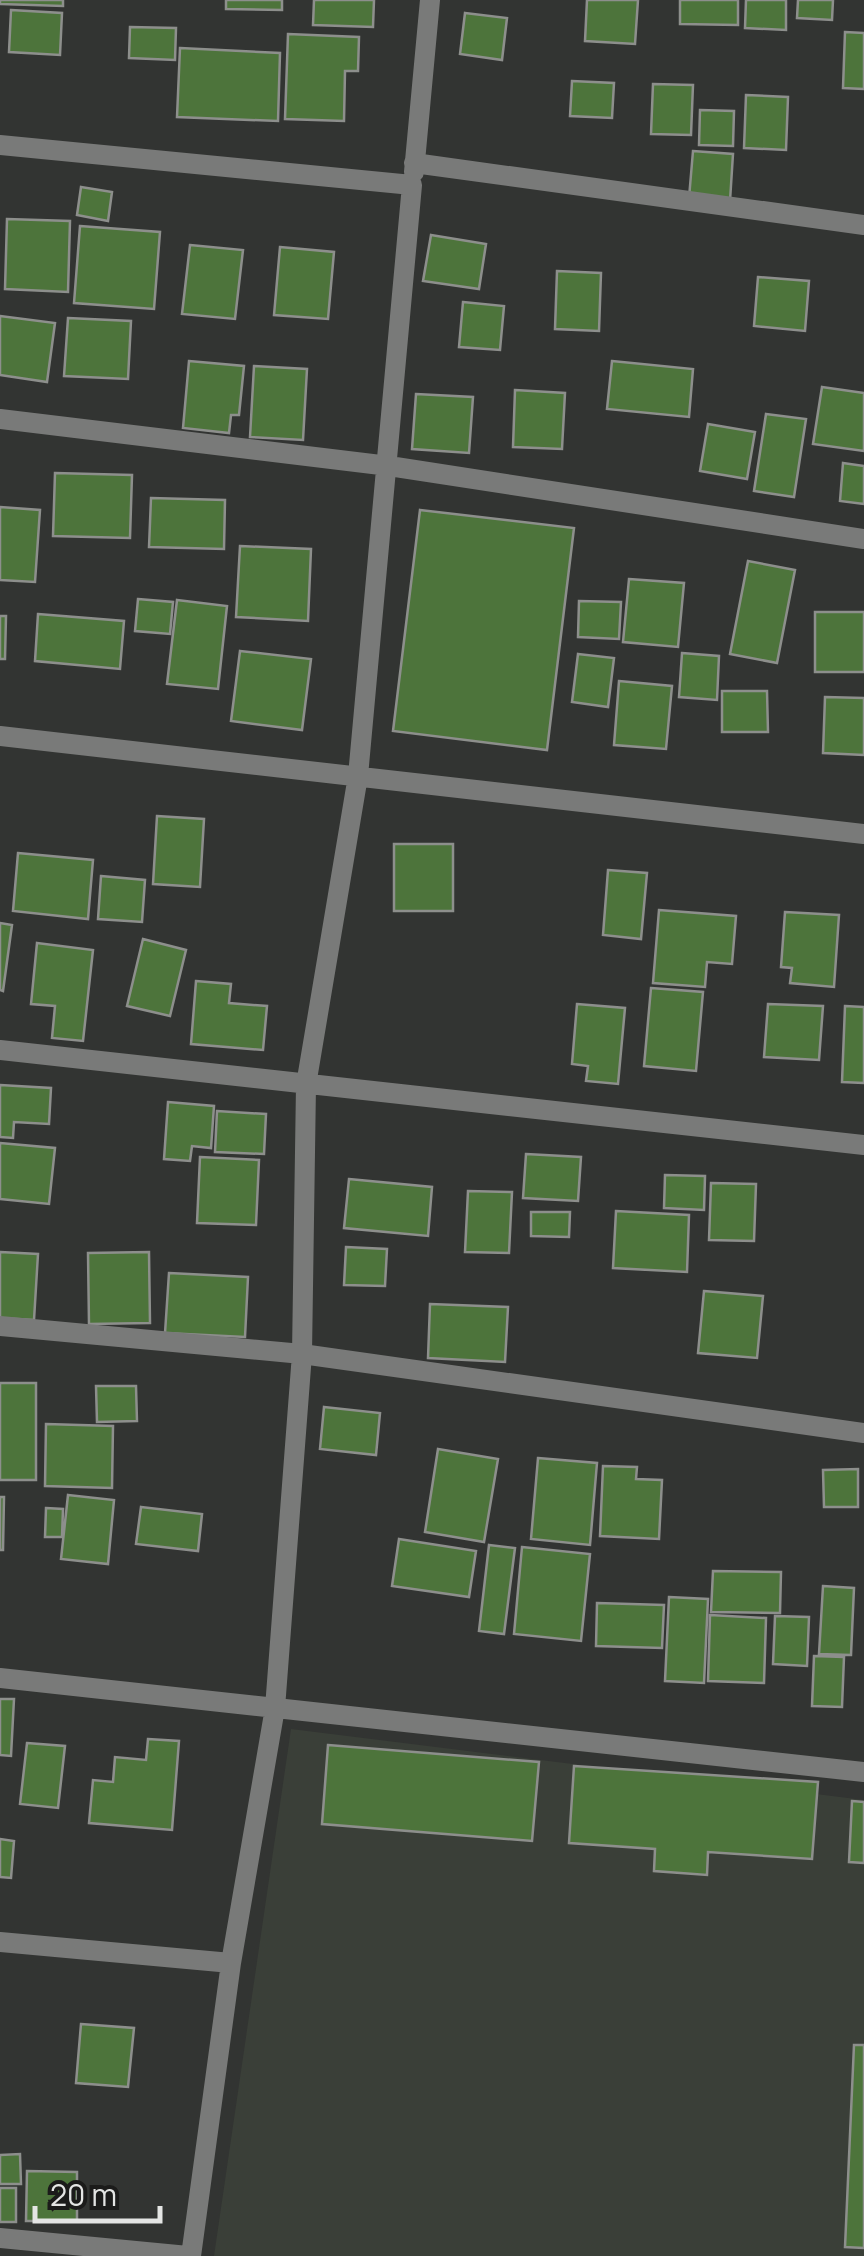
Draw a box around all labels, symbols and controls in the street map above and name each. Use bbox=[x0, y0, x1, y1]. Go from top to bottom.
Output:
scale bar bbox=[35, 2161, 160, 2223]
text: 20 m bbox=[50, 2174, 117, 2215]

